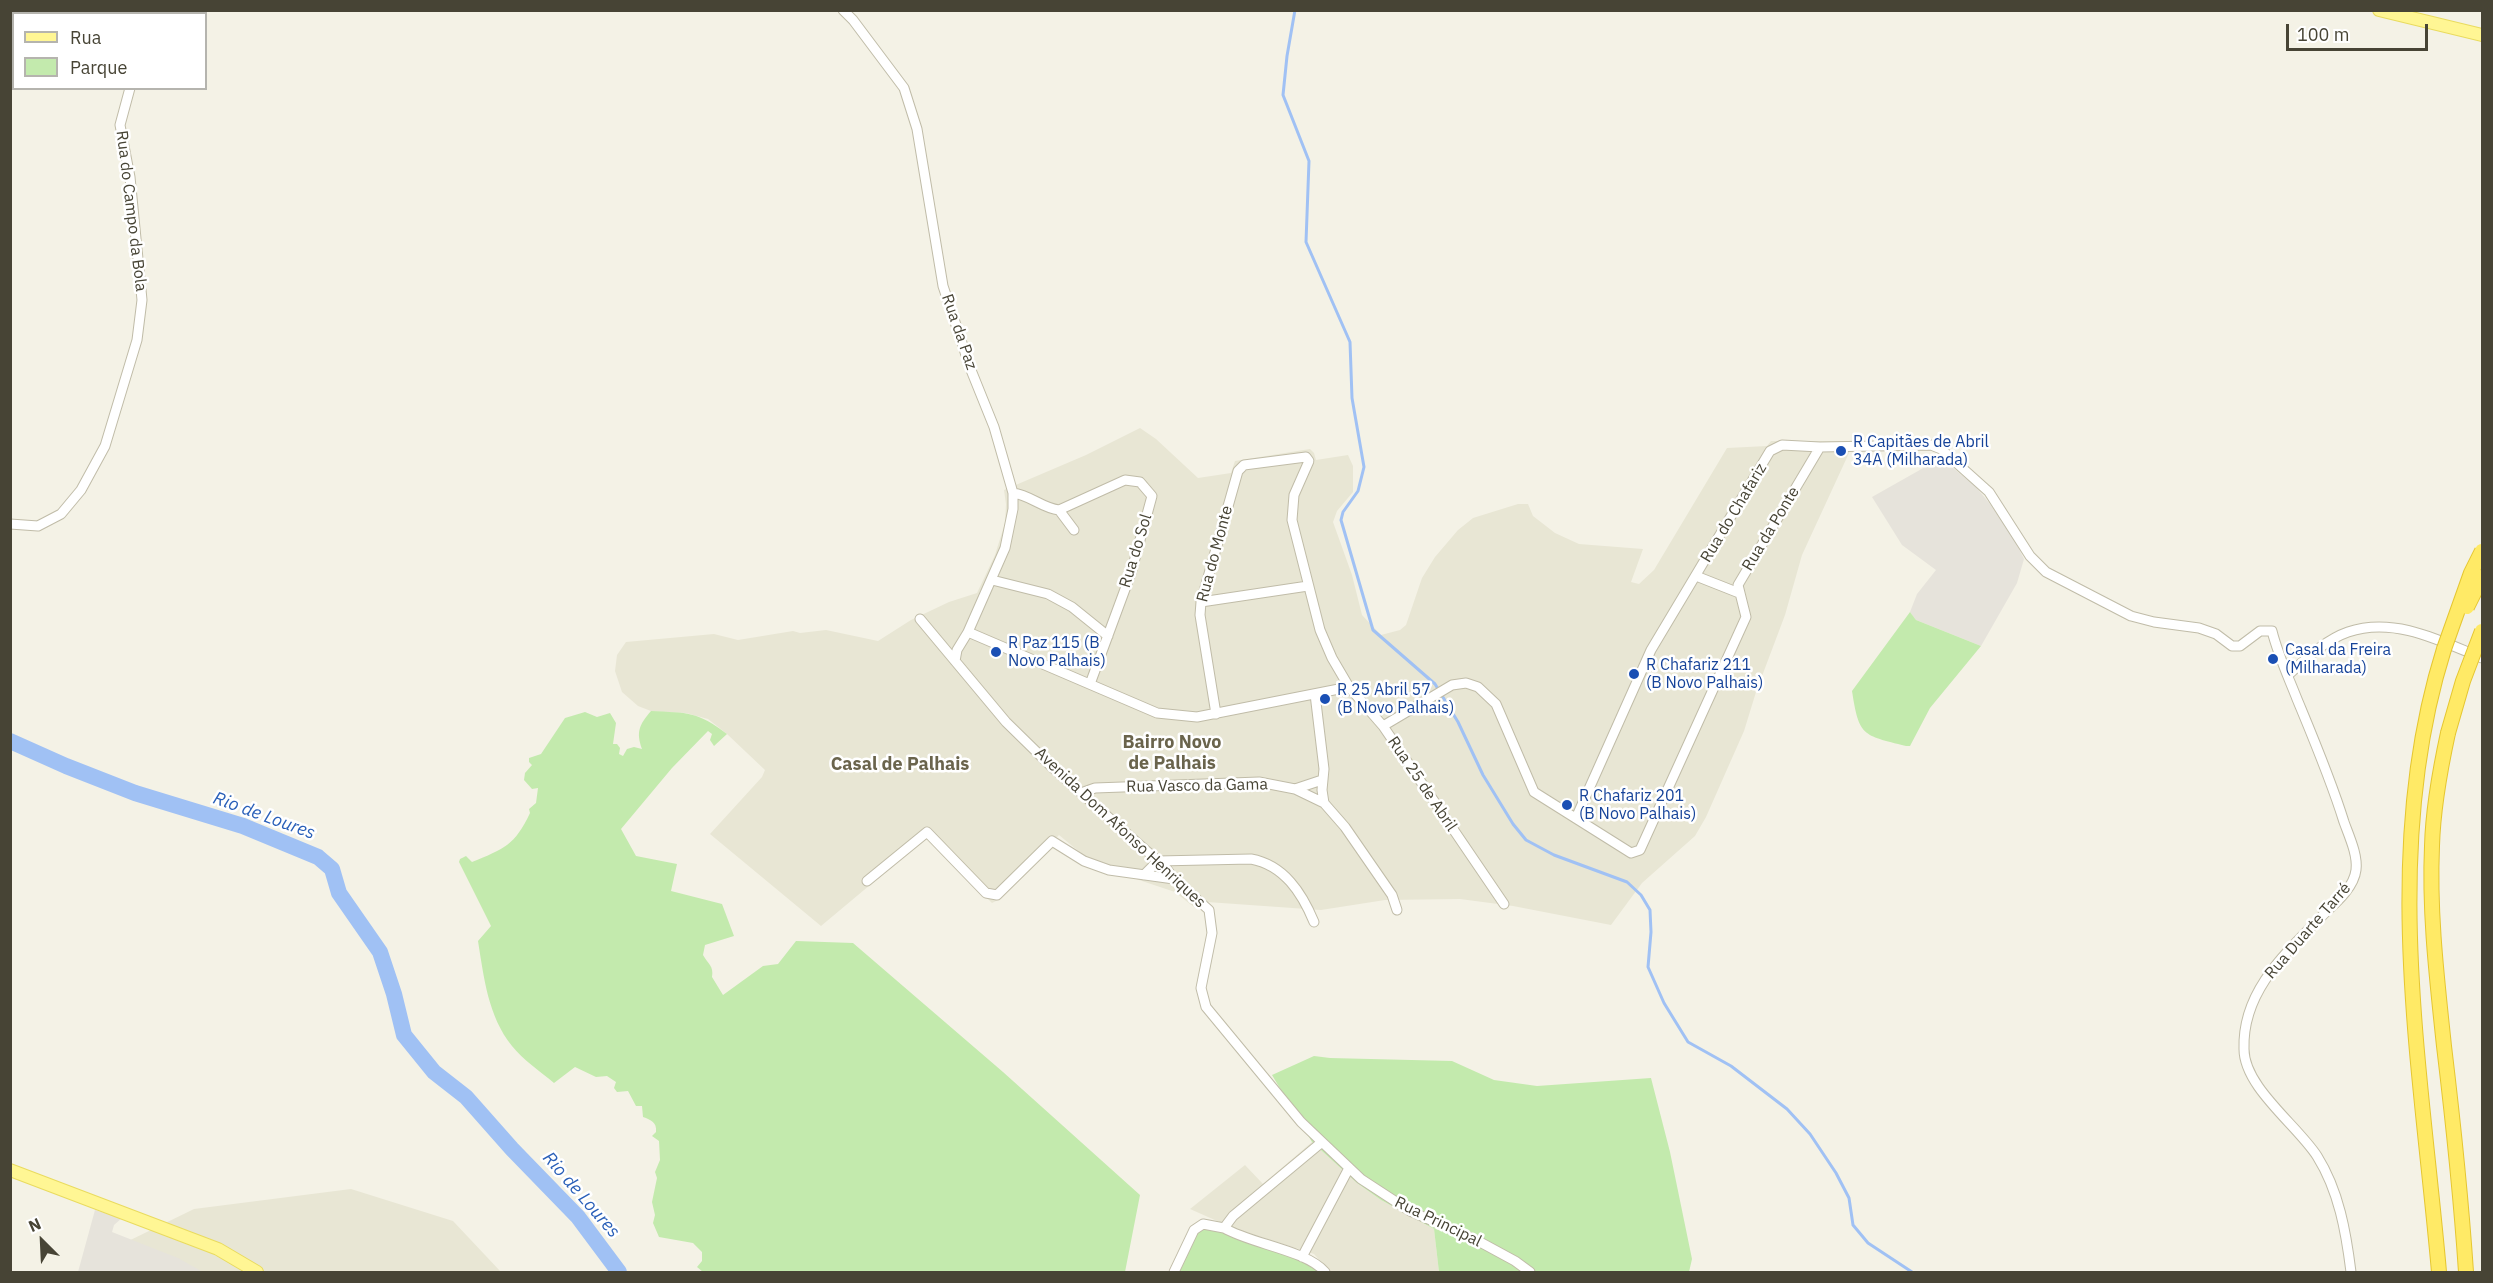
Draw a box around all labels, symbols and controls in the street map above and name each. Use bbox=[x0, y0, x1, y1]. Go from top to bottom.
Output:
legend bbox=[12, 12, 207, 90]
scale bar bbox=[2289, 12, 2432, 50]
text: 100 m bbox=[2297, 23, 2349, 46]
text: Rua bbox=[70, 26, 101, 49]
text: Parque bbox=[70, 56, 127, 79]
street label: Rua do Campo da Bola bbox=[112, 129, 150, 293]
street label: Rua da Paz bbox=[937, 292, 981, 372]
place label: R Capitães de Abril 34A (Milharada) bbox=[1853, 432, 1989, 470]
marker: R Capitães de Abril 34A (Milharada) bbox=[1834, 444, 1848, 458]
street label: Rua do Chafariz bbox=[1697, 460, 1771, 566]
street label: Rua da Ponte bbox=[1738, 483, 1804, 575]
street label: Rua do Monte bbox=[1193, 504, 1237, 604]
street label: Rua do Sol bbox=[1116, 512, 1156, 590]
place label: R Paz 115 (B Novo Palhais) bbox=[1008, 633, 1106, 671]
place label: Casal da Freira (Milharada) bbox=[2285, 640, 2391, 678]
marker: R Paz 115 (B Novo Palhais) bbox=[989, 645, 1003, 659]
marker: Casal da Freira (Milharada) bbox=[2266, 652, 2280, 666]
place label: R Chafariz 211 (B Novo Palhais) bbox=[1646, 655, 1763, 693]
marker: R Chafariz 211 (B Novo Palhais) bbox=[1627, 667, 1641, 681]
place label: R 25 Abril 57 (B Novo Palhais) bbox=[1337, 680, 1454, 718]
marker: R 25 Abril 57 (B Novo Palhais) bbox=[1318, 692, 1332, 706]
district label: Bairro Novo de Palhais bbox=[1123, 732, 1221, 774]
street label: Rua 25 de Abril bbox=[1383, 733, 1461, 835]
street label: Avenida Dom Afonso Henriques bbox=[1031, 744, 1209, 912]
district label: Casal de Palhais bbox=[831, 754, 969, 776]
street label: Rua Vasco da Gama bbox=[1126, 775, 1268, 797]
place label: R Chafariz 201 (B Novo Palhais) bbox=[1579, 786, 1696, 824]
water label: Rio de Loures bbox=[210, 788, 318, 844]
marker: R Chafariz 201 (B Novo Palhais) bbox=[1560, 798, 1574, 812]
street label: Rua Duarte Tarré bbox=[2261, 879, 2355, 983]
water label: Rio de Loures bbox=[538, 1148, 624, 1242]
street label: Rua Principal bbox=[1391, 1193, 1485, 1251]
north arrow bbox=[12, 1211, 72, 1271]
text: N bbox=[25, 1213, 44, 1236]

